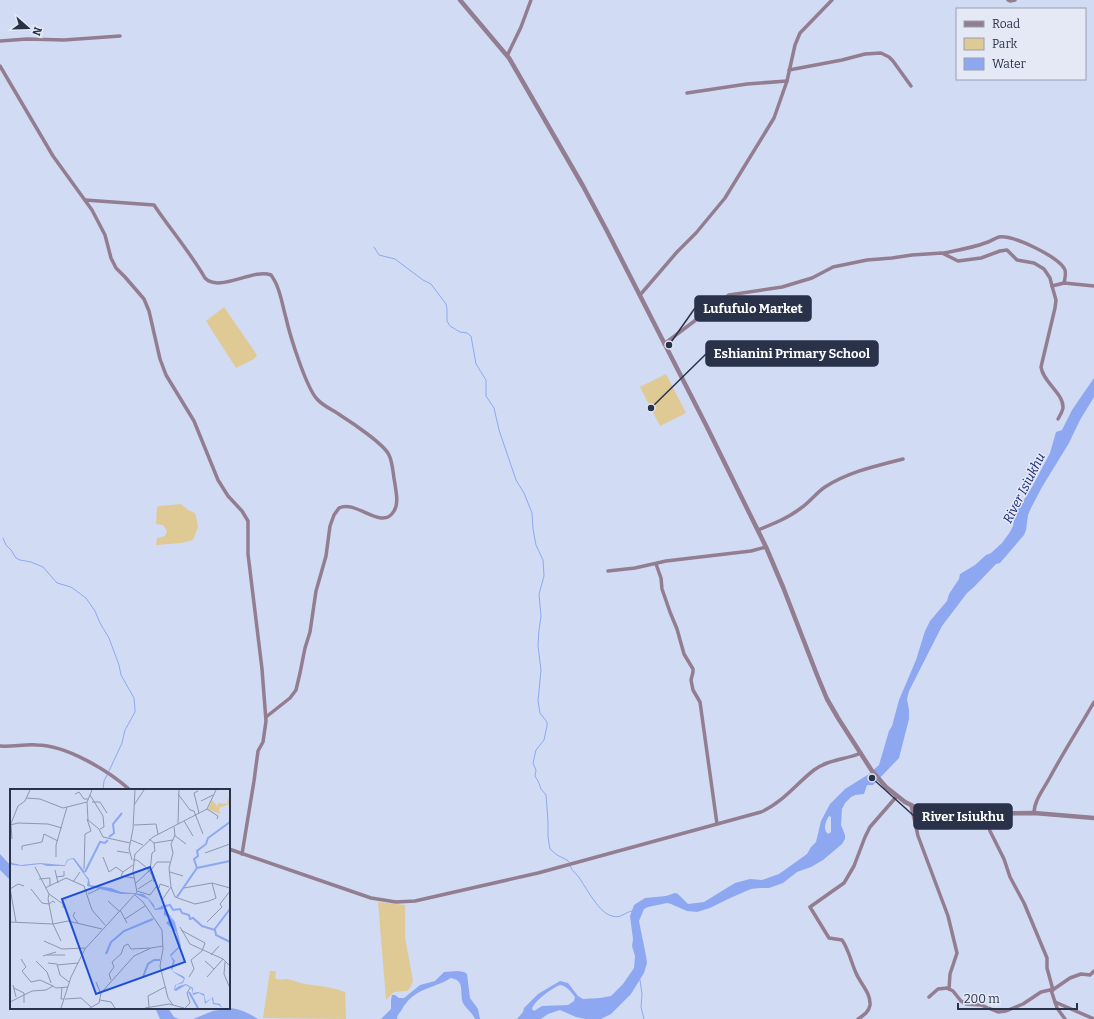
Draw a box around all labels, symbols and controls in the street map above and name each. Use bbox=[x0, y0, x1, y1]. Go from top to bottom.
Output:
north arrow bbox=[8, 8, 48, 48]
legend bbox=[956, 8, 1086, 80]
text: Road bbox=[992, 17, 1020, 31]
text: N bbox=[29, 25, 44, 38]
text: Park bbox=[992, 37, 1018, 51]
text: Water bbox=[992, 57, 1027, 71]
callout: Lufufulo Market bbox=[695, 296, 811, 321]
text: Lufufulo Market bbox=[703, 301, 803, 316]
callout: Eshianini Primary School bbox=[706, 341, 878, 366]
text: Eshianini Primary School bbox=[714, 346, 870, 361]
water label: River Isiukhu bbox=[1000, 450, 1048, 526]
inset map bbox=[10, 789, 230, 1009]
callout: River Isiukhu bbox=[914, 804, 1012, 829]
text: River Isiukhu bbox=[922, 809, 1004, 824]
scale bar bbox=[958, 985, 1077, 1011]
text: 200 m bbox=[964, 992, 1000, 1006]

